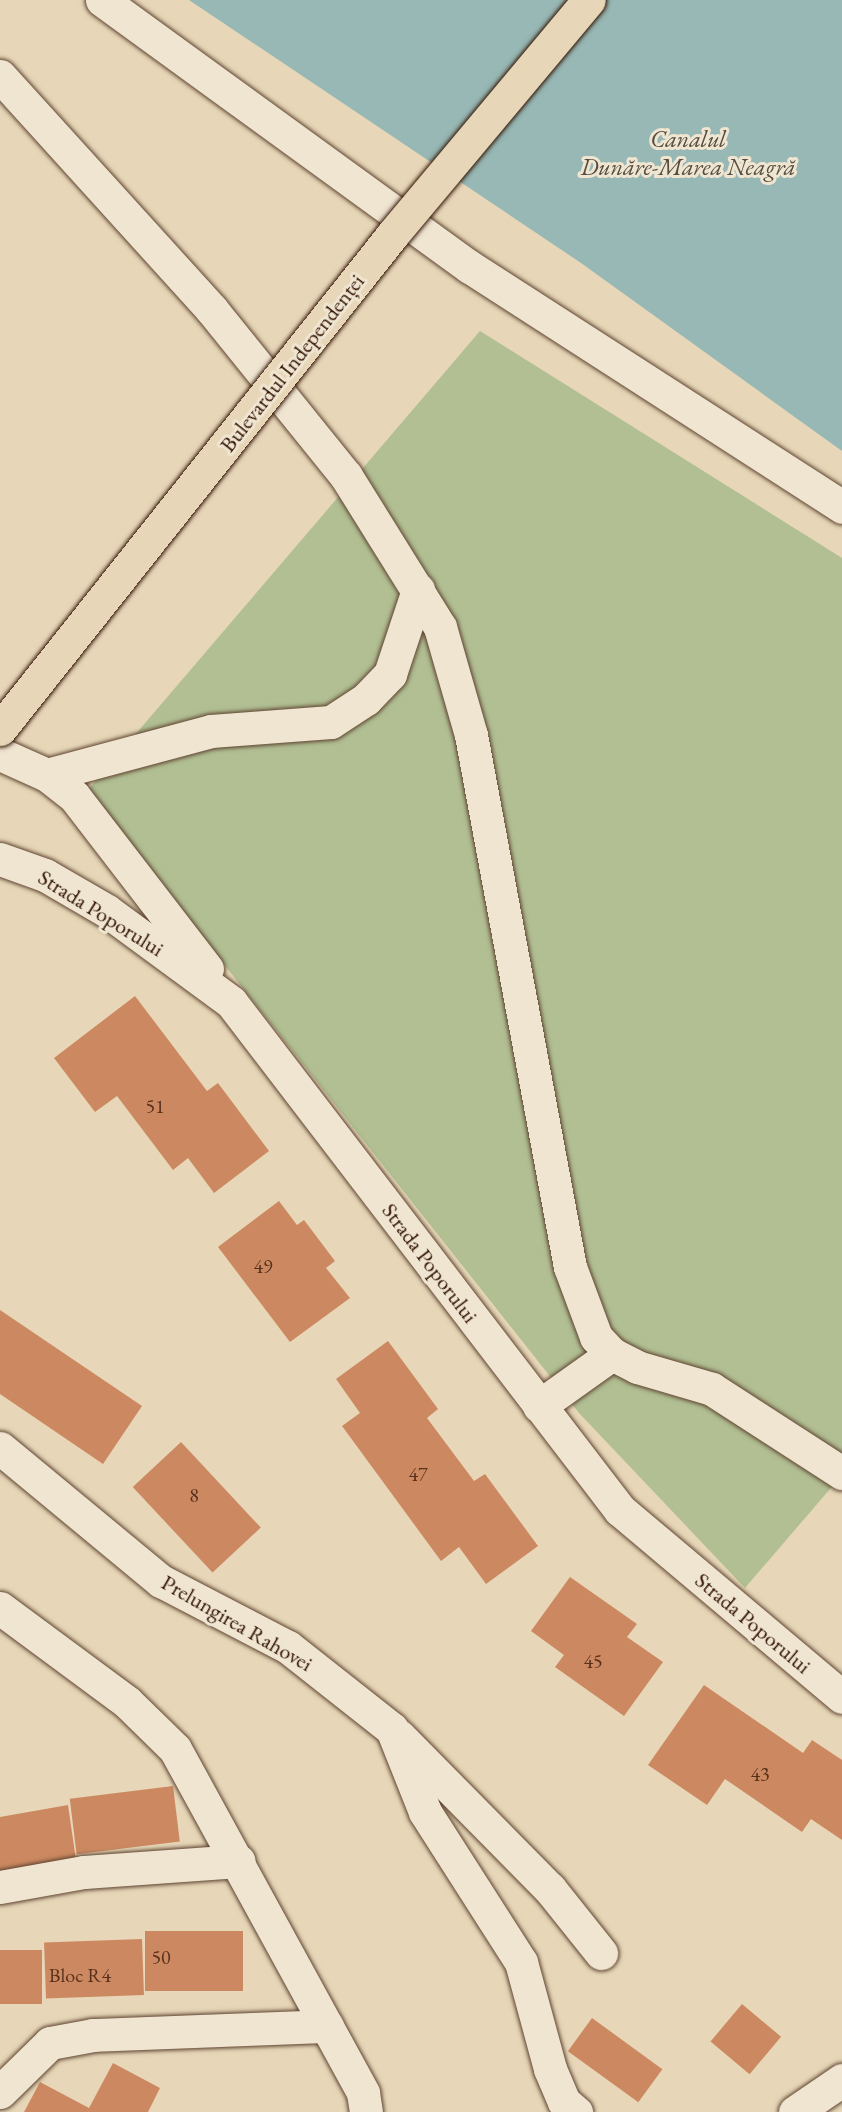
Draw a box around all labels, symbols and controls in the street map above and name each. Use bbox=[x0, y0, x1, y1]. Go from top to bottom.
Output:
water label: Canalul Dunăre-Marea Neagră bbox=[581, 125, 795, 181]
street label: Bulevardul Independenței bbox=[214, 269, 370, 457]
street label: Strada Poporului bbox=[33, 864, 169, 962]
house number: 51 bbox=[145, 1094, 165, 1118]
street label: Strada Poporului bbox=[376, 1198, 484, 1328]
house number: 49 bbox=[253, 1254, 273, 1278]
house number: 47 bbox=[408, 1462, 428, 1486]
house number: 8 bbox=[189, 1483, 199, 1507]
street label: Strada Poporului bbox=[690, 1567, 816, 1679]
street label: Prelungirea Rahovei bbox=[157, 1569, 317, 1677]
house number: 45 bbox=[583, 1649, 603, 1673]
house number: 43 bbox=[750, 1762, 770, 1786]
house number: 50 bbox=[151, 1945, 171, 1969]
house number: Bloc R4 bbox=[49, 1963, 111, 1987]

